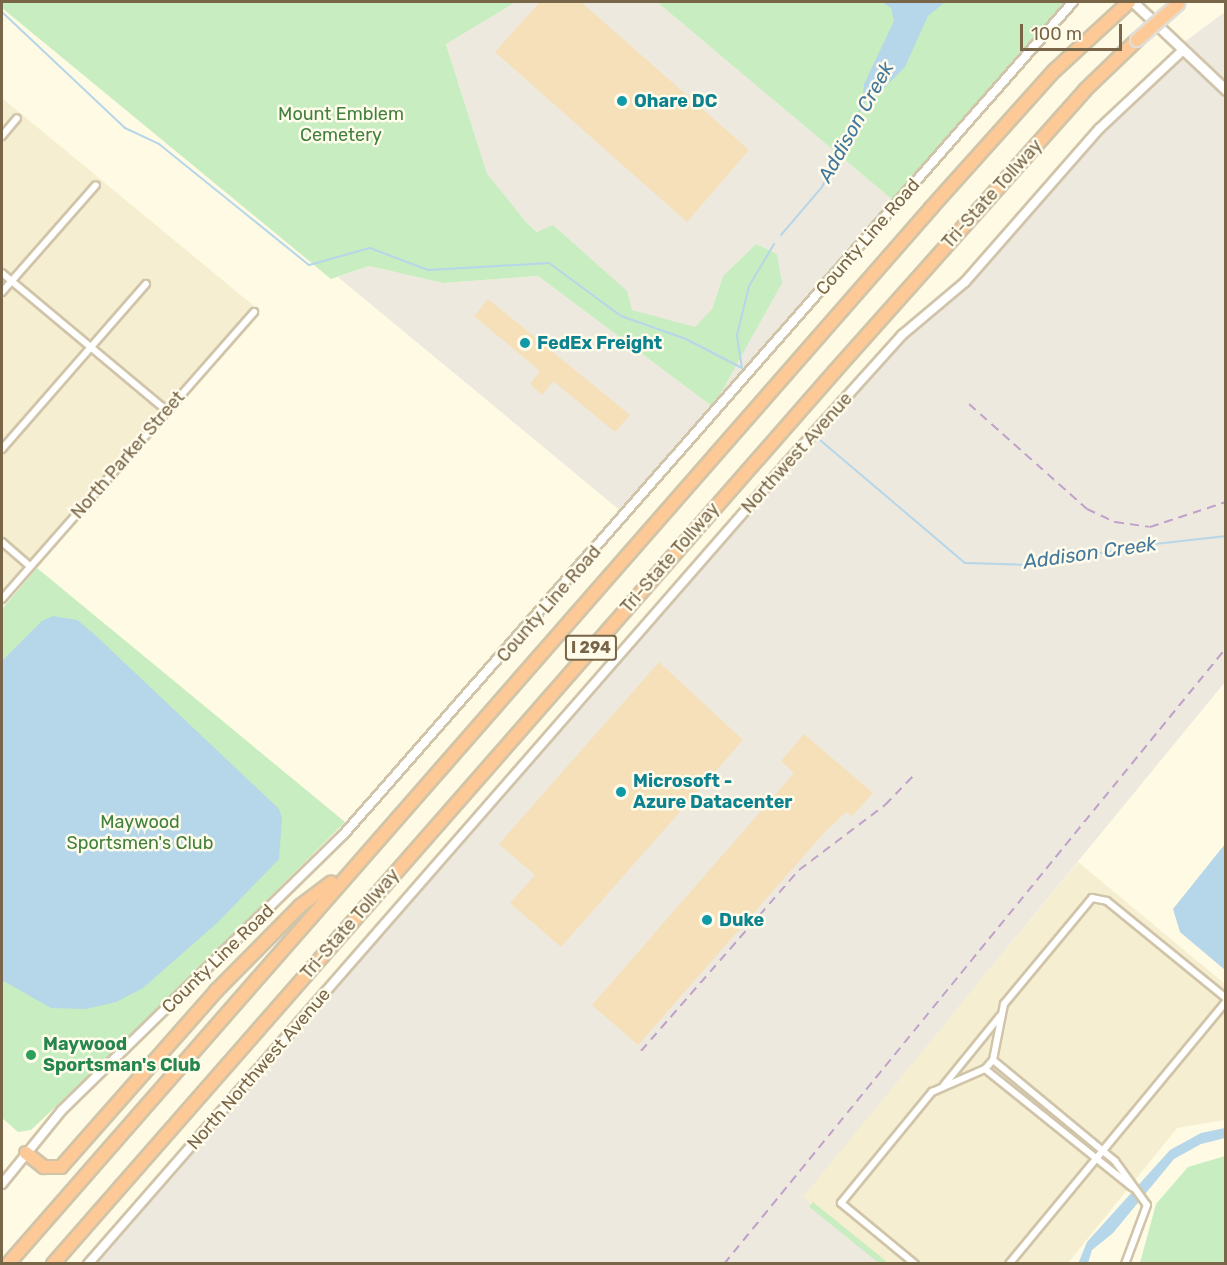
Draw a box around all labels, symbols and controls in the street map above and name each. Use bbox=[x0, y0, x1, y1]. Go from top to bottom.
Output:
scale bar bbox=[1023, 12, 1125, 50]
text: 100 m bbox=[1031, 23, 1082, 45]
water label: Addison Creek bbox=[813, 58, 899, 186]
place label: Ohare DC bbox=[634, 90, 717, 112]
marker: Ohare DC bbox=[615, 94, 629, 108]
park label: Mount Emblem Cemetery bbox=[278, 104, 404, 146]
street label: Tri-State Tollway bbox=[937, 135, 1047, 253]
street label: County Line Road bbox=[811, 174, 925, 300]
place label: FedEx Freight bbox=[537, 332, 662, 354]
marker: FedEx Freight bbox=[518, 336, 532, 350]
street label: North Parker Street bbox=[67, 387, 189, 523]
street label: Northwest Avenue bbox=[737, 388, 857, 518]
street label: Tri-State Tollway bbox=[616, 498, 724, 618]
water label: Addison Creek bbox=[1022, 532, 1158, 574]
street label: County Line Road bbox=[492, 541, 606, 667]
road number: I 294 bbox=[564, 635, 618, 661]
place label: Microsoft - Azure Datacenter bbox=[633, 771, 793, 814]
marker: Microsoft - Azure Datacenter bbox=[614, 785, 628, 799]
park label: Maywood Sportsmen's Club bbox=[67, 812, 213, 854]
street label: Tri-State Tollway bbox=[296, 864, 404, 984]
street label: County Line Road bbox=[157, 900, 279, 1018]
place label: Duke bbox=[719, 909, 764, 931]
marker: Duke bbox=[700, 913, 714, 927]
street label: North Northwest Avenue bbox=[183, 984, 335, 1154]
place label: Maywood Sportsman's Club bbox=[43, 1034, 201, 1076]
marker: Maywood Sportsman's Club bbox=[24, 1048, 38, 1062]

